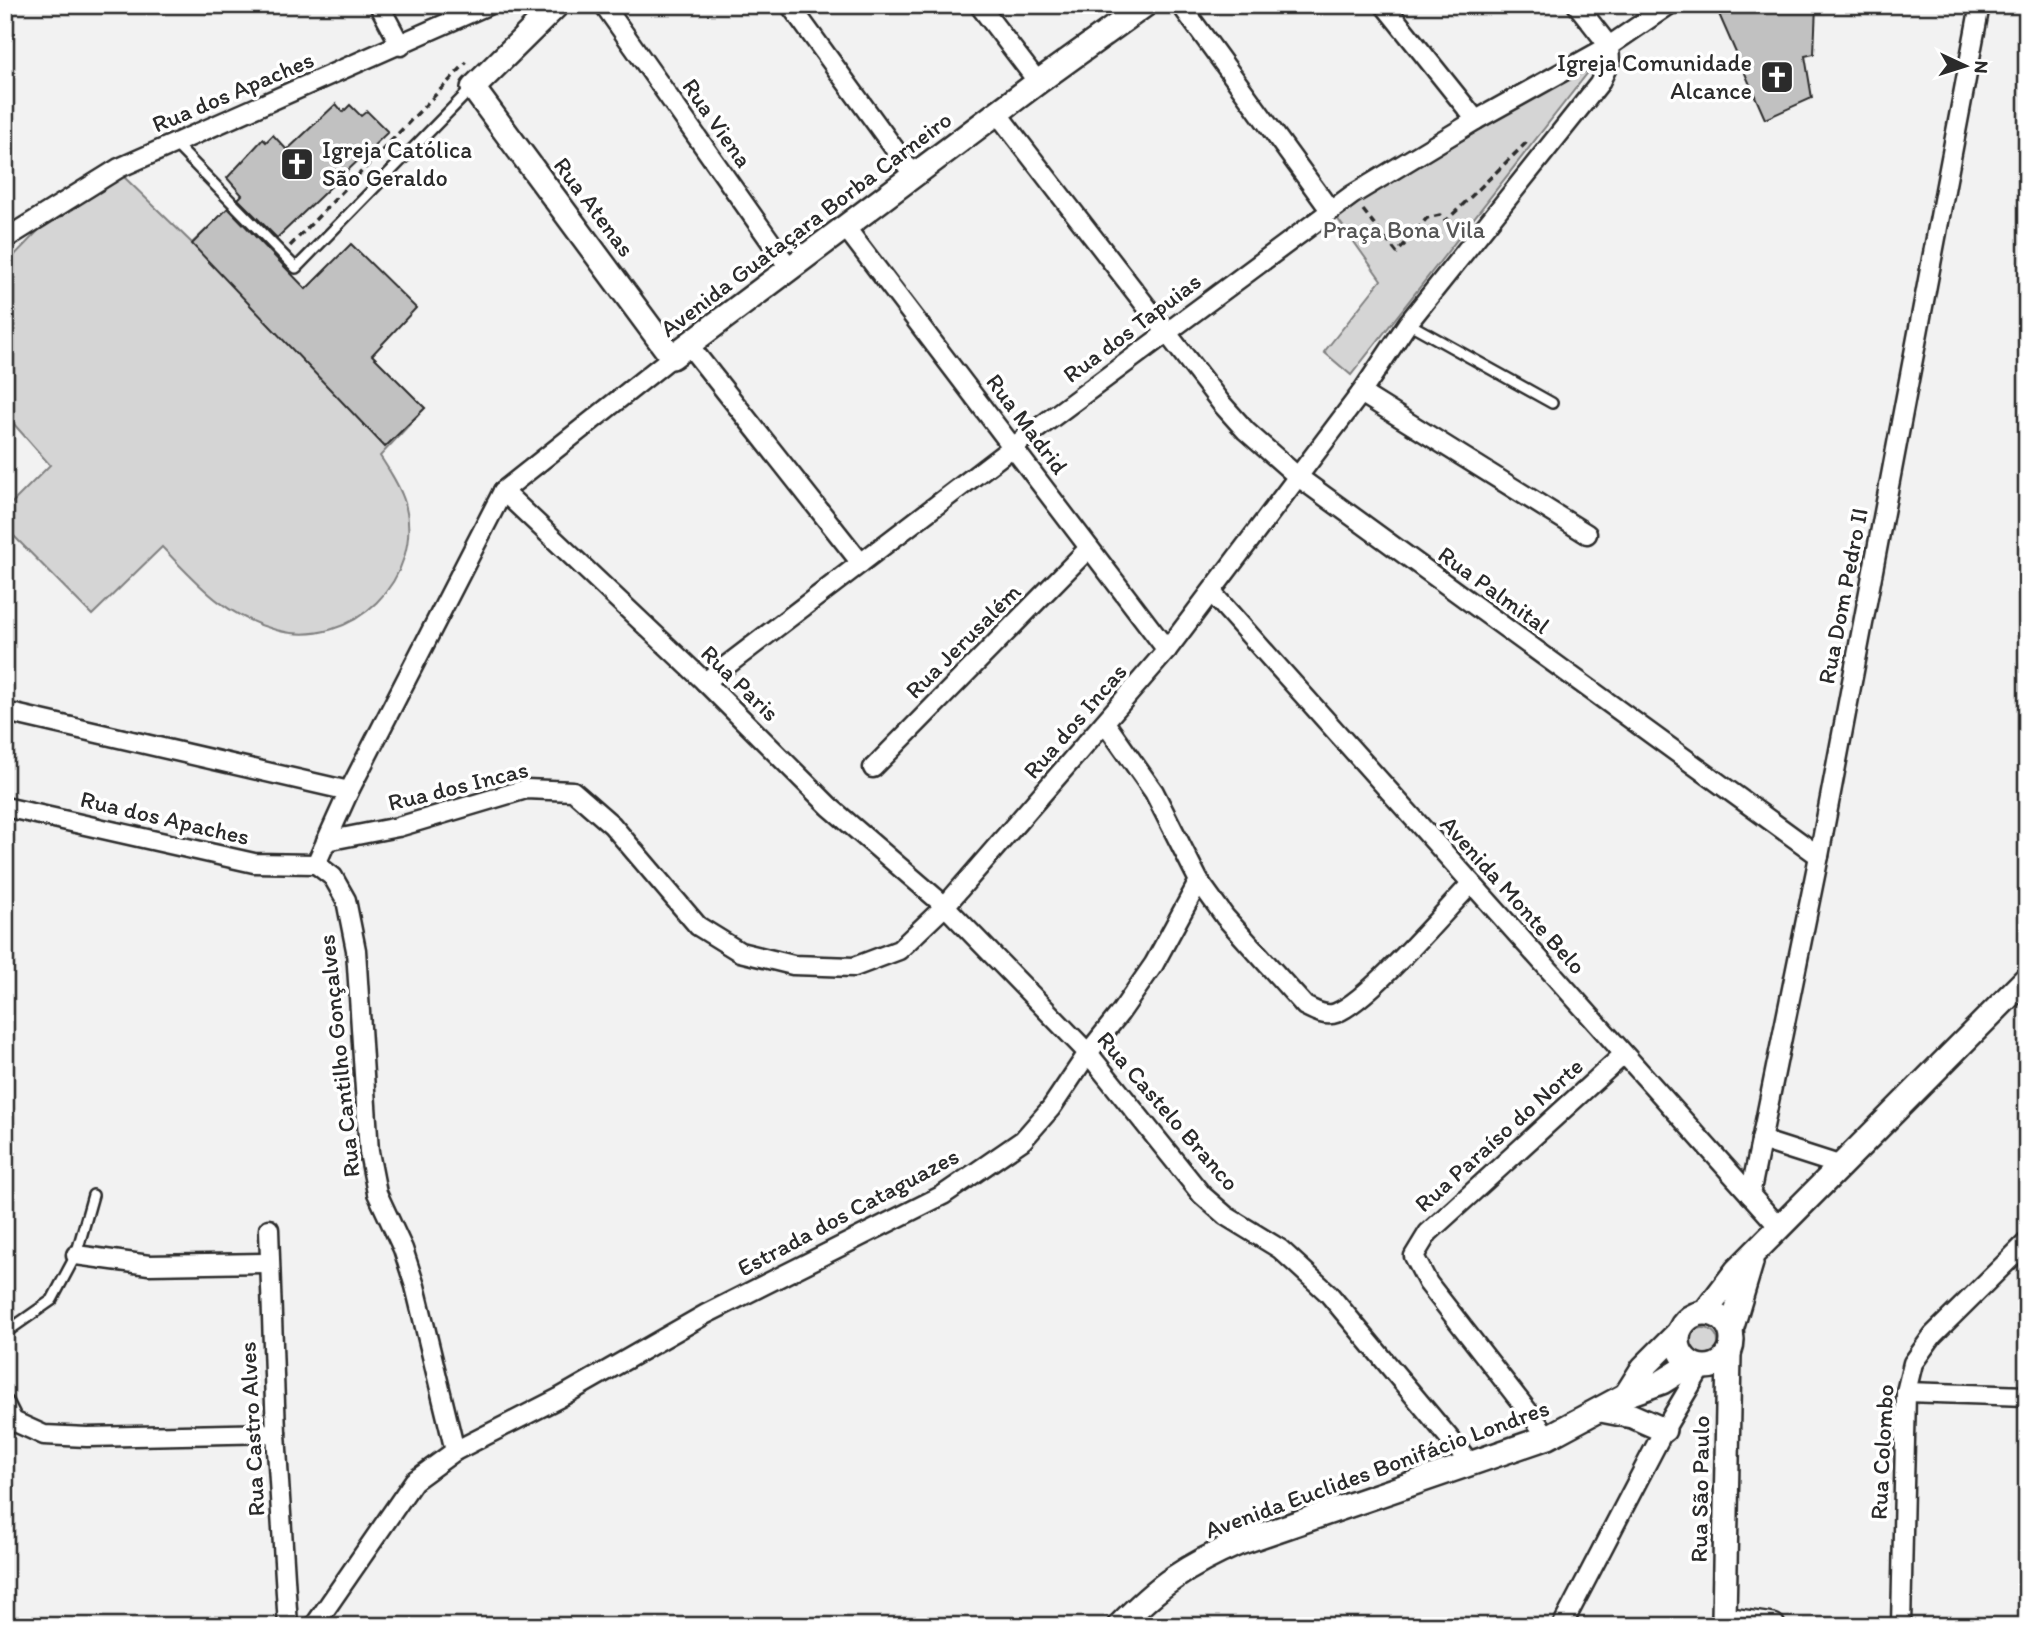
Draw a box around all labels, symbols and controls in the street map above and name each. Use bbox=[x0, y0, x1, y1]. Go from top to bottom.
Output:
north arrow bbox=[1930, 32, 2000, 102]
street label: Rua dos Apaches bbox=[148, 44, 318, 139]
place label: Igreja Comunidade Alcance bbox=[1557, 48, 1752, 105]
church icon: Igreja Comunidade Alcance bbox=[1758, 58, 1796, 96]
text: N bbox=[1970, 60, 1993, 74]
street label: Rua Viena bbox=[676, 73, 759, 173]
street label: Avenida Guataçara Borba Carneiro bbox=[654, 104, 957, 343]
place label: Igreja Católica São Geraldo bbox=[322, 135, 472, 192]
church icon: Igreja Católica São Geraldo bbox=[278, 145, 316, 183]
street label: Rua Atenas bbox=[548, 151, 641, 262]
park label: Praça Bona Vila bbox=[1323, 215, 1486, 244]
street label: Rua dos Tapuias bbox=[1057, 266, 1206, 389]
street label: Rua Madrid bbox=[980, 368, 1075, 480]
street label: Rua Dom Pedro II bbox=[1811, 505, 1874, 686]
street label: Rua Palmital bbox=[1433, 539, 1556, 640]
street label: Rua Jerusalém bbox=[899, 577, 1026, 704]
street label: Rua Paris bbox=[695, 638, 785, 727]
street label: Rua dos Incas bbox=[1017, 657, 1133, 784]
street label: Rua dos Incas bbox=[385, 754, 531, 817]
street label: Rua dos Apaches bbox=[78, 784, 253, 851]
street label: Avenida Monte Belo bbox=[1434, 809, 1592, 980]
street label: Rua Cantilho Gonçalves bbox=[311, 933, 366, 1179]
street label: Rua Castelo Branco bbox=[1091, 1025, 1246, 1196]
street label: Rua Paraíso do Norte bbox=[1408, 1051, 1589, 1218]
street label: Estrada dos Cataguazes bbox=[732, 1141, 963, 1282]
street label: Rua Castro Alves bbox=[232, 1341, 271, 1517]
street label: Rua Colombo bbox=[1863, 1383, 1900, 1521]
street label: Avenida Euclides Bonifácio Londres bbox=[1201, 1393, 1553, 1544]
street label: Rua São Paulo bbox=[1684, 1415, 1715, 1563]

